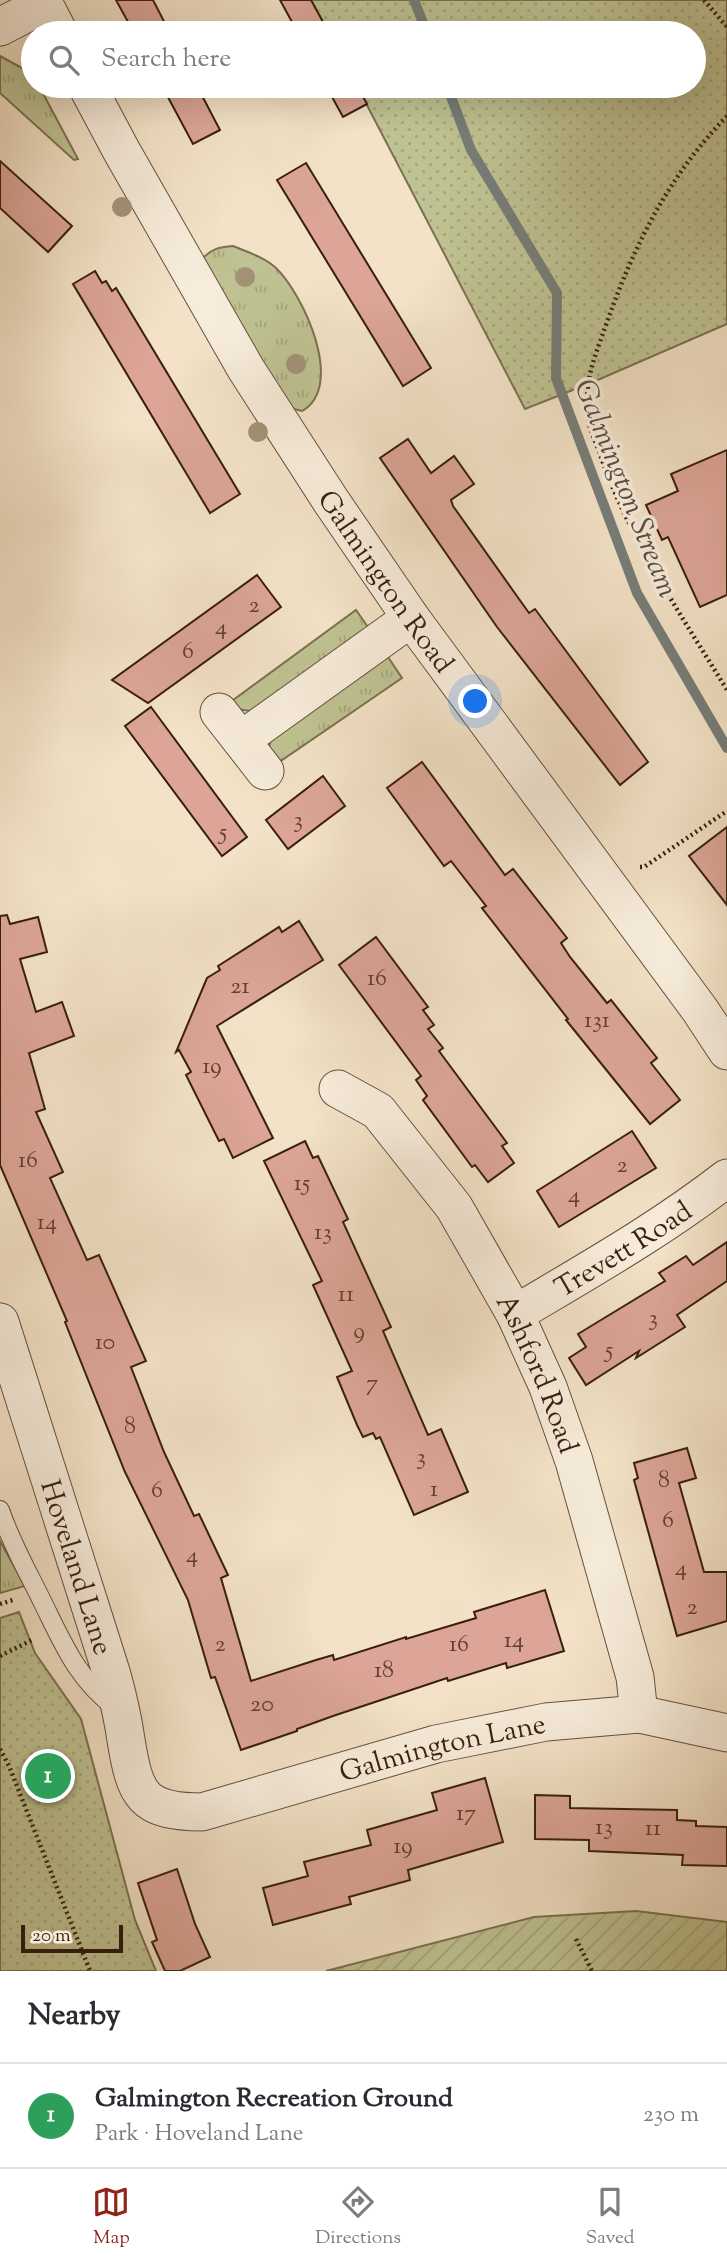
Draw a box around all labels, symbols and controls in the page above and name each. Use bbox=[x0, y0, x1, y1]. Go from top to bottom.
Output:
search box bbox=[21, 21, 706, 98]
icon: search bbox=[45, 41, 83, 79]
text: Search here bbox=[101, 41, 231, 78]
water label: Galmington Stream bbox=[561, 373, 688, 605]
street label: Galmington Road bbox=[306, 483, 462, 683]
house number: 2 bbox=[248, 589, 260, 623]
house number: 4 bbox=[215, 611, 227, 645]
house number: 6 bbox=[182, 635, 194, 669]
your location bbox=[458, 684, 492, 718]
house number: 3 bbox=[293, 804, 303, 838]
house number: 5 bbox=[217, 816, 227, 850]
house number: 16 bbox=[367, 962, 387, 996]
house number: 21 bbox=[230, 970, 250, 1004]
house number: 131 bbox=[584, 1004, 610, 1038]
house number: 19 bbox=[202, 1050, 222, 1084]
house number: 16 bbox=[18, 1144, 38, 1178]
house number: 2 bbox=[616, 1149, 628, 1183]
house number: 15 bbox=[294, 1167, 310, 1201]
house number: 4 bbox=[568, 1179, 580, 1213]
street label: Trevett Road bbox=[548, 1193, 701, 1309]
house number: 14 bbox=[37, 1206, 57, 1240]
house number: 13 bbox=[314, 1216, 332, 1250]
house number: 11 bbox=[338, 1278, 354, 1312]
street label: Ashford Road bbox=[485, 1287, 587, 1460]
house number: 3 bbox=[648, 1302, 658, 1336]
house number: 9 bbox=[353, 1315, 365, 1349]
house number: 10 bbox=[95, 1326, 115, 1360]
house number: 5 bbox=[603, 1334, 613, 1368]
house number: 7 bbox=[366, 1367, 378, 1401]
house number: 8 bbox=[124, 1410, 136, 1444]
house number: 3 bbox=[416, 1441, 426, 1475]
house number: 8 bbox=[658, 1464, 670, 1498]
house number: 1 bbox=[430, 1473, 438, 1507]
house number: 6 bbox=[151, 1474, 163, 1508]
street label: Hoveland Lane bbox=[28, 1475, 121, 1660]
house number: 6 bbox=[662, 1504, 674, 1538]
house number: 4 bbox=[186, 1539, 198, 1573]
house number: 4 bbox=[675, 1552, 687, 1586]
house number: 2 bbox=[686, 1591, 698, 1625]
house number: 14 bbox=[504, 1624, 524, 1658]
house number: 2 bbox=[214, 1628, 226, 1662]
house number: 16 bbox=[449, 1628, 469, 1662]
house number: 18 bbox=[374, 1654, 394, 1688]
house number: 20 bbox=[250, 1688, 274, 1722]
street label: Galmington Lane bbox=[335, 1706, 549, 1794]
pin: 1 bbox=[25, 1750, 71, 1802]
house number: 17 bbox=[456, 1797, 476, 1831]
house number: 13 bbox=[595, 1811, 613, 1845]
house number: 11 bbox=[645, 1812, 661, 1846]
house number: 19 bbox=[393, 1830, 413, 1864]
scale bar bbox=[21, 1922, 122, 1954]
text: 20 m bbox=[32, 1923, 71, 1950]
text: Nearby bbox=[28, 1995, 120, 2038]
text: Galmington Recreation Ground bbox=[95, 2081, 453, 2118]
text: 1 bbox=[47, 2099, 55, 2132]
text: 230 m bbox=[643, 2099, 699, 2132]
text: Park · Hoveland Lane bbox=[95, 2118, 303, 2151]
tab: Map bbox=[92, 2183, 130, 2252]
tab: Directions bbox=[315, 2183, 401, 2252]
tab: Saved bbox=[586, 2183, 635, 2252]

